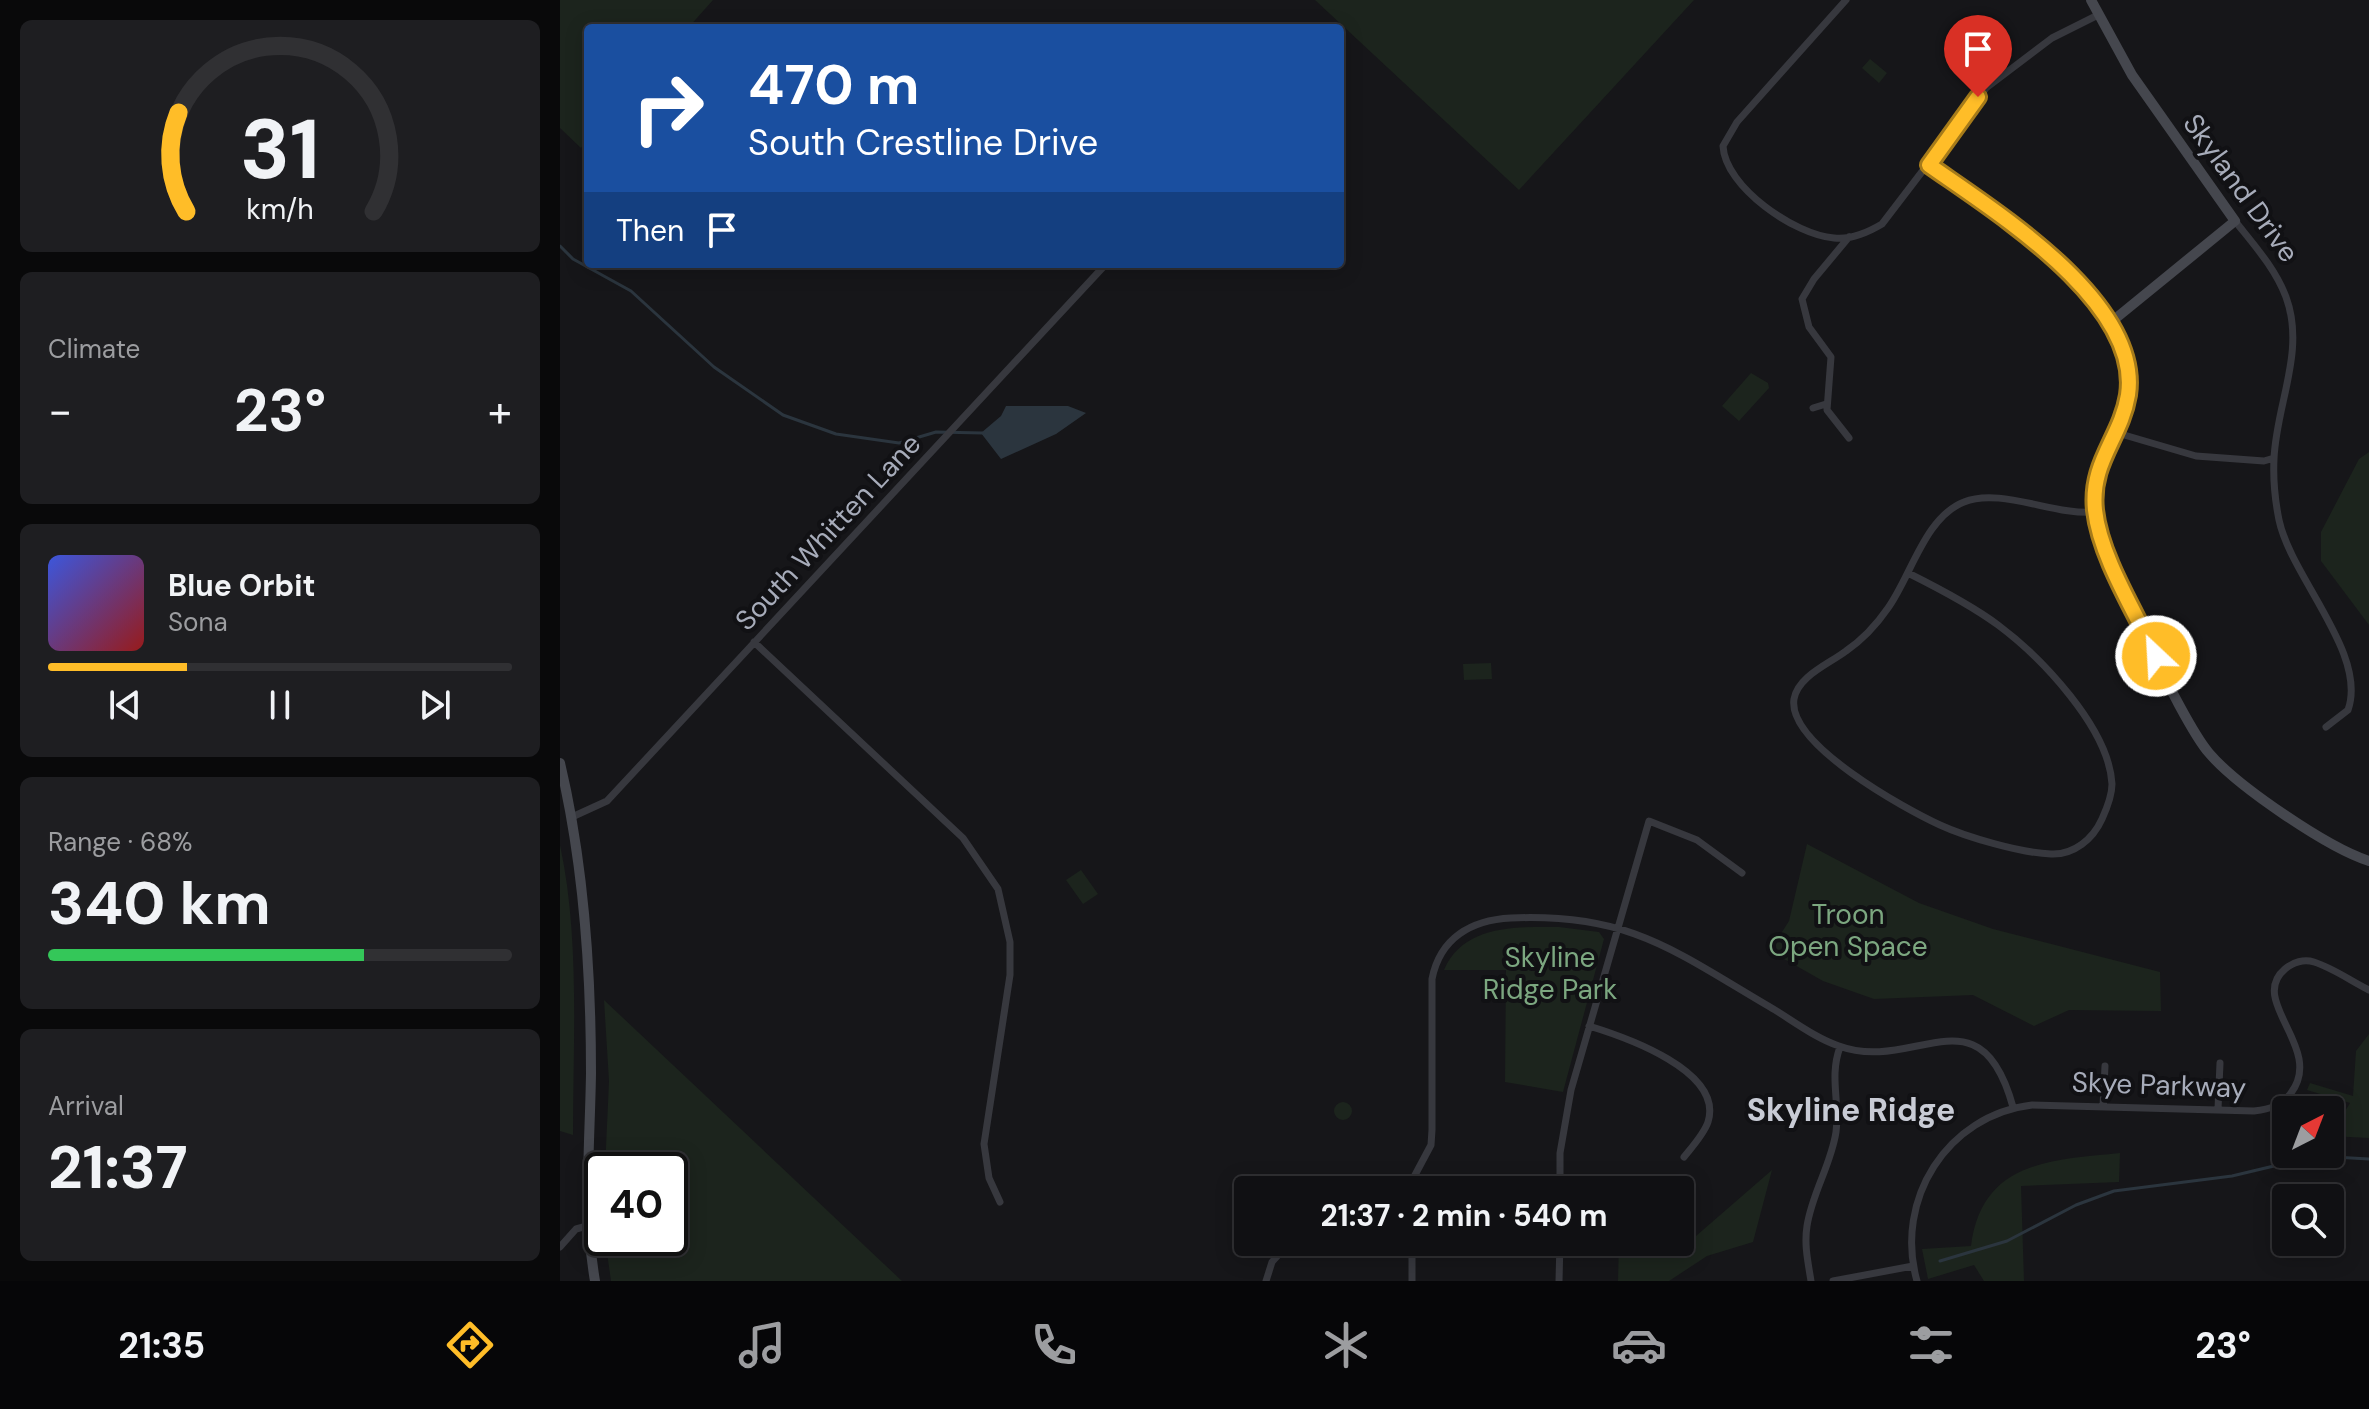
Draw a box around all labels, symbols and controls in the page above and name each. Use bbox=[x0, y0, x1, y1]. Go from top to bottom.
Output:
pin bbox=[1944, 15, 2012, 97]
icon: arrive bbox=[1956, 27, 2000, 71]
text: 470 m bbox=[748, 48, 919, 121]
icon: right bbox=[616, 56, 720, 160]
text: 31 bbox=[240, 95, 320, 204]
street label: Skyland Drive bbox=[2175, 106, 2307, 270]
text: South Crestline Drive bbox=[748, 119, 1098, 166]
text: km/h bbox=[246, 191, 314, 228]
icon: arrive bbox=[700, 208, 744, 252]
text: Then bbox=[616, 211, 684, 250]
text: Climate bbox=[48, 332, 140, 366]
text: 23° bbox=[234, 371, 326, 450]
text: − bbox=[48, 382, 72, 440]
text: + bbox=[488, 382, 512, 440]
street label: South Whitten Lane bbox=[727, 426, 929, 638]
text: Blue Orbit bbox=[168, 566, 315, 605]
text: Sona bbox=[168, 605, 228, 639]
position arrow bbox=[2114, 614, 2198, 698]
icon: previous bbox=[103, 683, 147, 727]
icon: pause bbox=[258, 683, 302, 727]
icon: next bbox=[413, 683, 457, 727]
text: Range · 68% bbox=[48, 825, 192, 859]
text: 340 km bbox=[48, 864, 271, 943]
park label: Troon Open Space bbox=[1768, 896, 1928, 965]
park label: Skyline Ridge Park bbox=[1483, 939, 1617, 1008]
street label: Skye Parkway bbox=[2071, 1063, 2247, 1107]
text: Arrival bbox=[48, 1089, 124, 1123]
district label: Skyline Ridge bbox=[1747, 1089, 1955, 1131]
north arrow bbox=[2272, 1096, 2344, 1168]
map controls bbox=[2272, 1096, 2344, 1256]
text: 21:37 bbox=[48, 1128, 188, 1207]
speed limit sign: 40 bbox=[584, 1152, 688, 1256]
button: search bbox=[2272, 1184, 2344, 1256]
text: 21:37 · 2 min · 540 m bbox=[1320, 1196, 1608, 1235]
icon: directions bbox=[442, 1317, 498, 1373]
icon: music bbox=[734, 1317, 790, 1373]
icon: phone bbox=[1026, 1317, 1082, 1373]
icon: climate bbox=[1318, 1317, 1374, 1373]
icon: car bbox=[1611, 1317, 1667, 1373]
icon: filters bbox=[1903, 1317, 1959, 1373]
text: 21:35 bbox=[118, 1322, 205, 1369]
text: 23° bbox=[2195, 1322, 2251, 1369]

